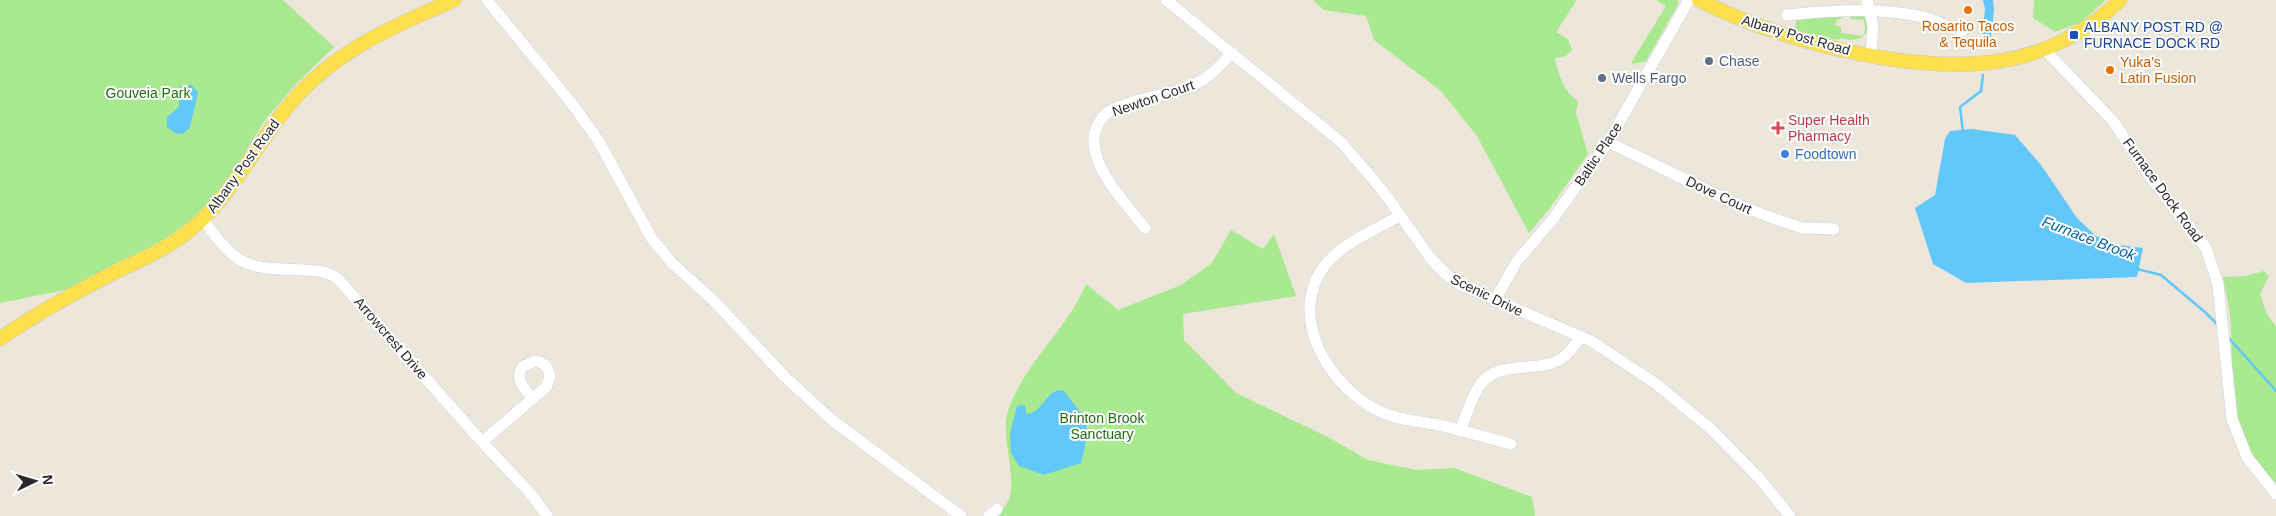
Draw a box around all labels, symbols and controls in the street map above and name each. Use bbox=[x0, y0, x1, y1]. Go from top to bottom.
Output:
marker: Rosarito Tacos & Tequila bbox=[1962, 4, 1974, 16]
street label: Albany Post Road bbox=[1740, 12, 1852, 58]
place label: Rosarito Tacos & Tequila bbox=[1922, 18, 2014, 50]
place label: ALBANY POST RD @ FURNACE DOCK RD bbox=[2084, 19, 2223, 51]
marker: ALBANY POST RD @ FURNACE DOCK RD bbox=[2068, 29, 2080, 41]
place label: Chase bbox=[1719, 53, 1760, 69]
place label: Yuka's Latin Fusion bbox=[2120, 54, 2196, 86]
marker: Chase bbox=[1703, 55, 1715, 67]
marker: Yuka's Latin Fusion bbox=[2104, 64, 2116, 76]
place label: Wells Fargo bbox=[1612, 70, 1687, 86]
marker: Wells Fargo bbox=[1596, 72, 1608, 84]
street label: Newton Court bbox=[1110, 76, 1196, 119]
park label: Gouveia Park bbox=[106, 85, 191, 101]
place label: Super Health Pharmacy bbox=[1788, 112, 1870, 144]
street label: Albany Post Road bbox=[204, 116, 282, 216]
street label: Baltic Place bbox=[1571, 119, 1625, 189]
marker: Super Health Pharmacy bbox=[1772, 122, 1784, 134]
street label: Furnace Dock Road bbox=[2120, 135, 2206, 245]
place label: Foodtown bbox=[1795, 146, 1856, 162]
marker: Foodtown bbox=[1779, 148, 1791, 160]
street label: Dove Court bbox=[1684, 173, 1755, 217]
water label: Furnace Brook bbox=[2040, 212, 2139, 264]
street label: Scenic Drive bbox=[1448, 271, 1526, 320]
street label: Arrowcrest Drive bbox=[351, 294, 431, 382]
park label: Brinton Brook Sanctuary bbox=[1060, 410, 1145, 442]
north arrow bbox=[10, 456, 60, 506]
text: N bbox=[40, 474, 56, 486]

